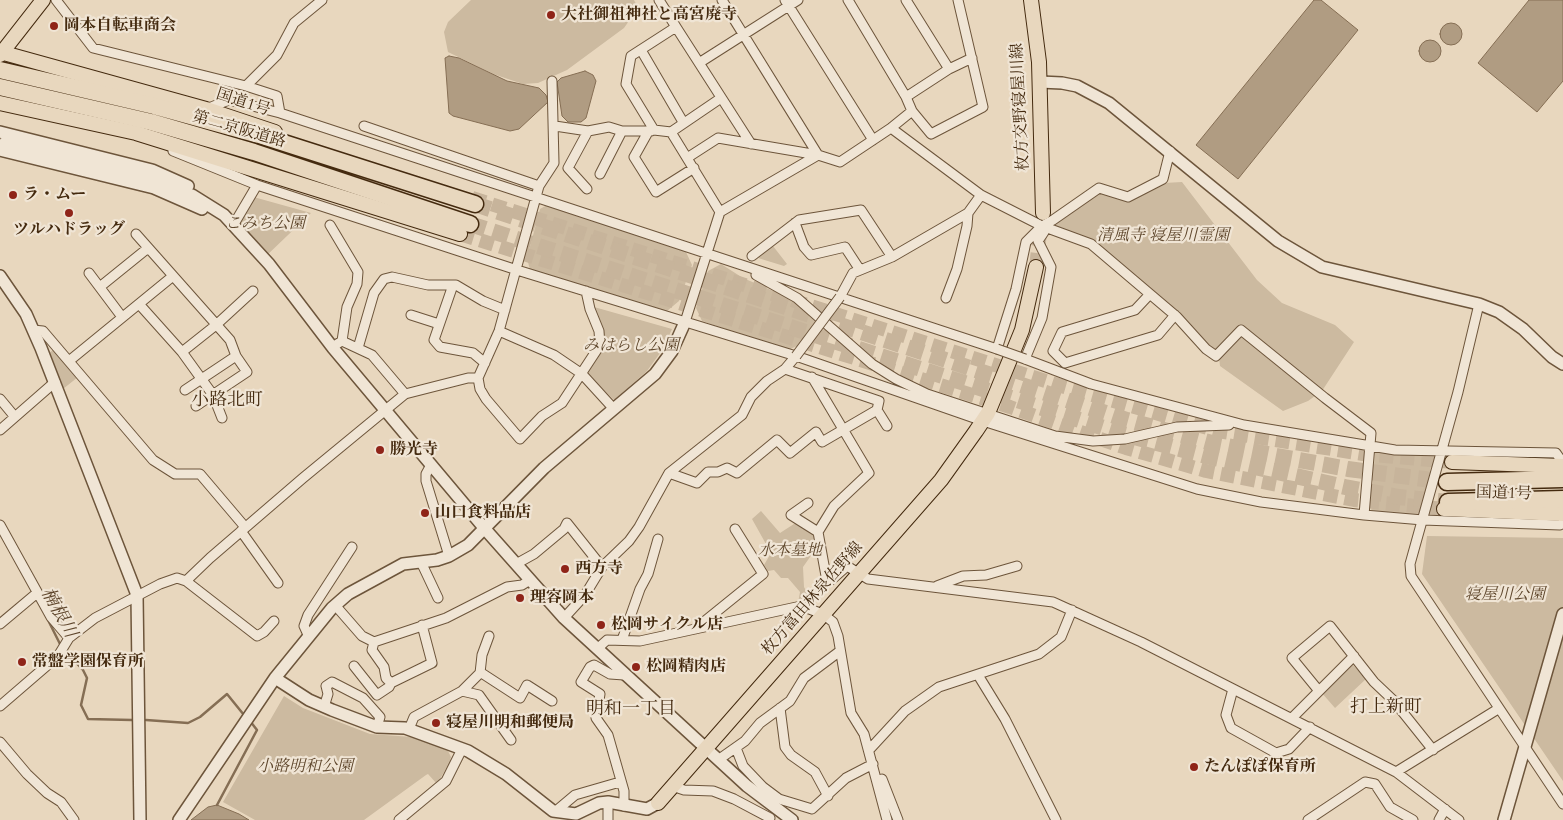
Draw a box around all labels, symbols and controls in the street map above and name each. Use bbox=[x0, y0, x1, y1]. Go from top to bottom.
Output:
place label: 大社御祖神社と高宮廃寺 bbox=[561, 5, 737, 25]
marker: 大社御祖神社と高宮廃寺 bbox=[545, 9, 557, 21]
place label: 岡本自転車商会 bbox=[64, 16, 176, 36]
marker: 岡本自転車商会 bbox=[48, 20, 60, 32]
street label: 枚方交野寝屋川線 bbox=[1008, 43, 1034, 171]
street label: 国道1号 bbox=[213, 85, 273, 121]
street label: 第二京阪道路 bbox=[190, 108, 288, 152]
place label: ラ・ムー bbox=[23, 185, 86, 205]
marker: ラ・ムー bbox=[7, 189, 19, 201]
marker: ツルハドラッグ bbox=[63, 207, 75, 219]
park label: こみち公園 bbox=[225, 214, 305, 234]
place label: ツルハドラッグ bbox=[13, 220, 125, 240]
park label: 清風寺 寝屋川霊園 bbox=[1097, 226, 1229, 246]
park label: みはらし公園 bbox=[583, 336, 679, 356]
district label: 小路北町 bbox=[191, 390, 263, 412]
place label: 勝光寺 bbox=[390, 440, 438, 460]
marker: 勝光寺 bbox=[374, 444, 386, 456]
street label: 国道1号 bbox=[1476, 483, 1532, 505]
place label: 山口食料品店 bbox=[435, 503, 531, 523]
marker: 山口食料品店 bbox=[419, 507, 431, 519]
street label: 枚方富田林泉佐野線 bbox=[759, 538, 867, 660]
park label: 水本墓地 bbox=[758, 541, 822, 561]
place label: 西方寺 bbox=[575, 559, 623, 579]
marker: 西方寺 bbox=[559, 563, 571, 575]
water label: 楠根川 bbox=[35, 584, 81, 642]
park label: 寝屋川公園 bbox=[1465, 585, 1545, 605]
place label: 理容岡本 bbox=[530, 588, 594, 608]
marker: 理容岡本 bbox=[514, 592, 526, 604]
place label: 松岡サイクル店 bbox=[611, 615, 723, 635]
marker: 松岡サイクル店 bbox=[595, 619, 607, 631]
place label: 常盤学園保育所 bbox=[32, 652, 144, 672]
marker: 常盤学園保育所 bbox=[16, 656, 28, 668]
place label: 松岡精肉店 bbox=[646, 657, 726, 677]
marker: 松岡精肉店 bbox=[630, 661, 642, 673]
district label: 打上新町 bbox=[1350, 697, 1422, 719]
district label: 明和一丁目 bbox=[586, 699, 676, 721]
place label: 寝屋川明和郵便局 bbox=[446, 713, 574, 733]
marker: 寝屋川明和郵便局 bbox=[430, 717, 442, 729]
park label: 小路明和公園 bbox=[257, 757, 353, 777]
place label: たんぽぽ保育所 bbox=[1204, 757, 1316, 777]
marker: たんぽぽ保育所 bbox=[1188, 761, 1200, 773]

